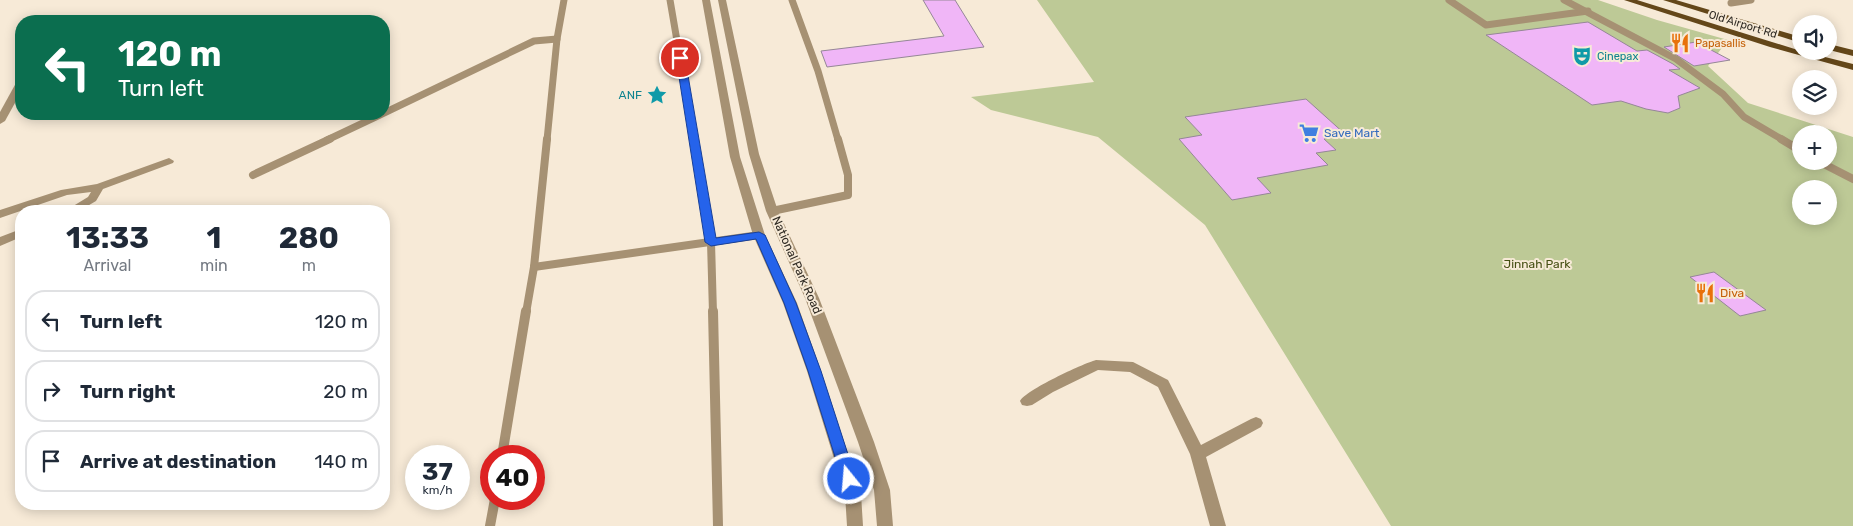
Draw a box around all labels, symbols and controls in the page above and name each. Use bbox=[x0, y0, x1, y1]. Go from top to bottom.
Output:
street label: Old Airport Rd bbox=[1707, 8, 1779, 41]
map controls bbox=[1792, 15, 1837, 225]
button: sound bbox=[1792, 15, 1837, 60]
restaurant icon: Papasallis bbox=[1669, 32, 1691, 54]
text: 120 m bbox=[118, 33, 221, 75]
icon: left bbox=[35, 35, 100, 100]
pin bbox=[659, 37, 701, 79]
place label: Papasallis bbox=[1695, 37, 1746, 50]
icon: arrive bbox=[666, 44, 694, 72]
theatre icon: Cinepax bbox=[1571, 45, 1593, 67]
place label: Cinepax bbox=[1597, 50, 1638, 63]
button: layers bbox=[1792, 70, 1837, 115]
text: Turn left bbox=[118, 75, 204, 102]
place icon: ANF bbox=[646, 84, 668, 106]
place label: ANF bbox=[619, 88, 642, 102]
supermarket icon: Save Mart bbox=[1298, 122, 1320, 144]
button: + bbox=[1792, 125, 1837, 170]
place label: Save Mart bbox=[1324, 126, 1380, 140]
button: − bbox=[1792, 180, 1837, 225]
street label: National Park Road bbox=[769, 214, 825, 316]
text: 13:33 bbox=[66, 220, 149, 256]
text: 1 bbox=[206, 220, 221, 256]
text: 280 bbox=[279, 220, 339, 256]
text: Arrival bbox=[83, 256, 132, 275]
text: min bbox=[200, 256, 228, 275]
text: m bbox=[302, 256, 316, 275]
park label: Jinnah Park bbox=[1504, 257, 1571, 271]
restaurant icon: Diva bbox=[1694, 282, 1716, 304]
place label: Diva bbox=[1720, 286, 1744, 300]
icon: left bbox=[37, 307, 65, 335]
text: Turn left bbox=[80, 310, 162, 333]
text: 120 m bbox=[315, 310, 368, 333]
icon: right bbox=[37, 377, 65, 405]
text: Turn right bbox=[80, 380, 175, 403]
text: 20 m bbox=[323, 380, 368, 403]
speed limit sign: 40 bbox=[480, 445, 545, 510]
icon: arrive bbox=[37, 447, 65, 475]
text: Arrive at destination bbox=[80, 450, 276, 473]
text: 140 m bbox=[314, 450, 368, 473]
position arrow bbox=[822, 452, 874, 504]
text: 37 bbox=[422, 457, 453, 486]
text: km/h bbox=[423, 483, 452, 497]

